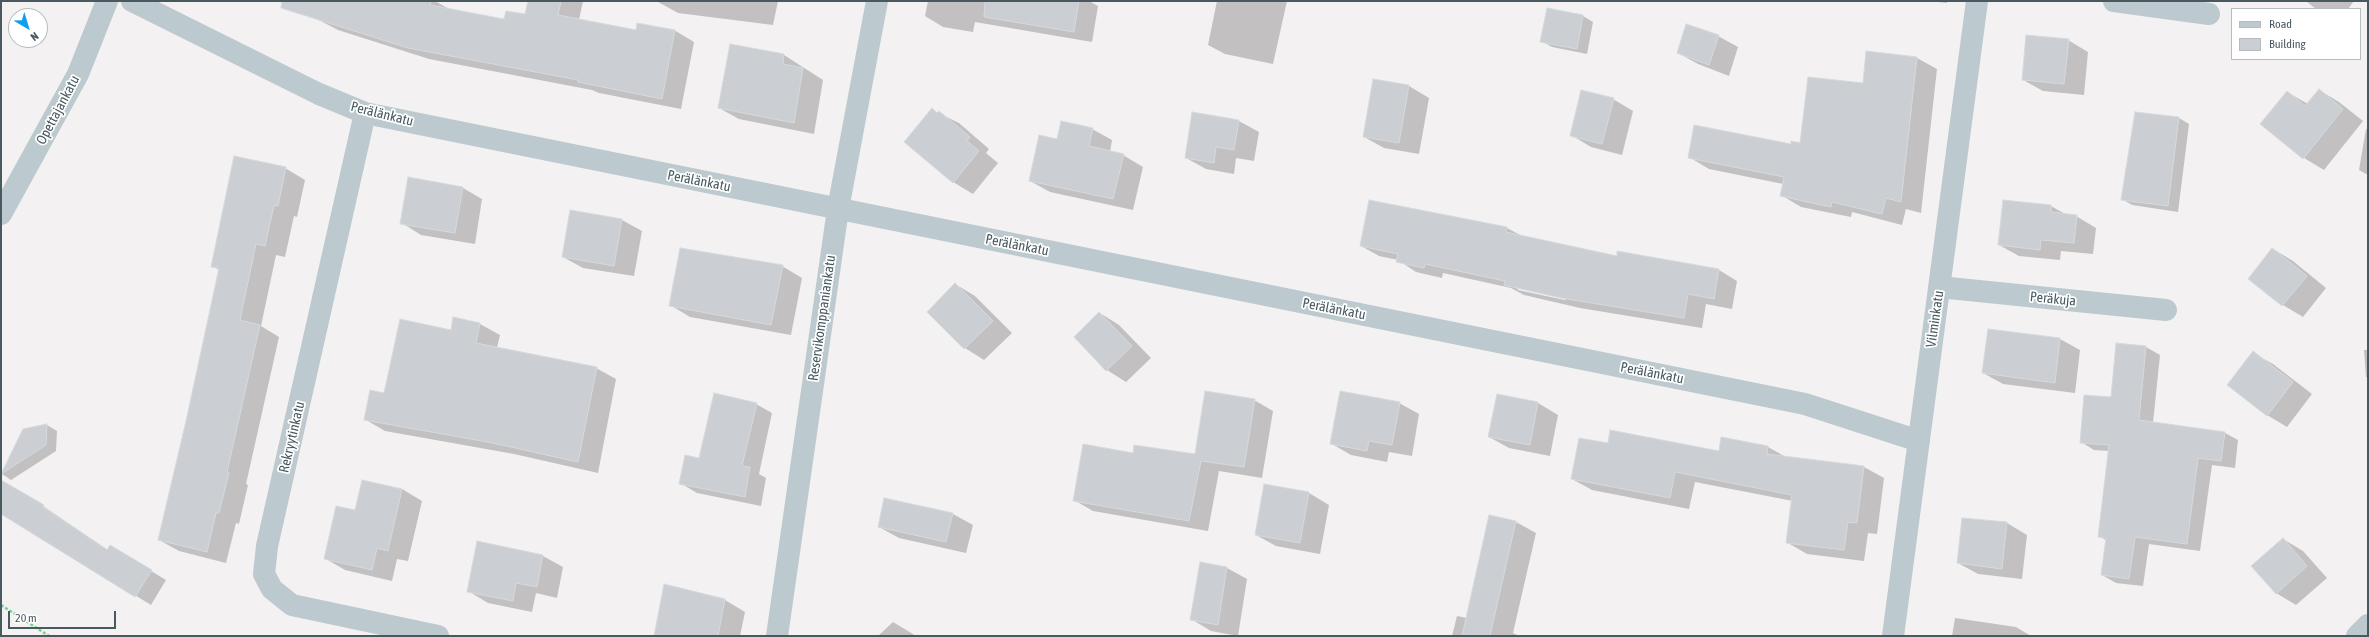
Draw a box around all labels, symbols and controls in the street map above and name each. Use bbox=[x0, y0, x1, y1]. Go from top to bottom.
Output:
north arrow bbox=[8, 8, 48, 48]
legend bbox=[2231, 8, 2361, 60]
text: Road bbox=[2269, 17, 2292, 31]
text: N bbox=[29, 30, 41, 43]
text: Building bbox=[2269, 37, 2306, 51]
street label: Opettajankatu bbox=[33, 73, 83, 147]
street label: Perälänkatu bbox=[349, 98, 415, 130]
street label: Perälänkatu bbox=[666, 167, 732, 195]
street label: Perälänkatu bbox=[984, 231, 1050, 259]
street label: Reservikomppaniankatu bbox=[805, 254, 839, 382]
street label: Peräkuja bbox=[2029, 288, 2077, 310]
street label: Vilminkatu bbox=[1923, 289, 1947, 349]
street label: Perälänkatu bbox=[1301, 295, 1367, 323]
street label: Perälänkatu bbox=[1619, 359, 1685, 387]
street label: Rekryytinkatu bbox=[276, 400, 308, 474]
scale bar bbox=[10, 603, 118, 629]
text: 20 m bbox=[15, 611, 37, 625]

